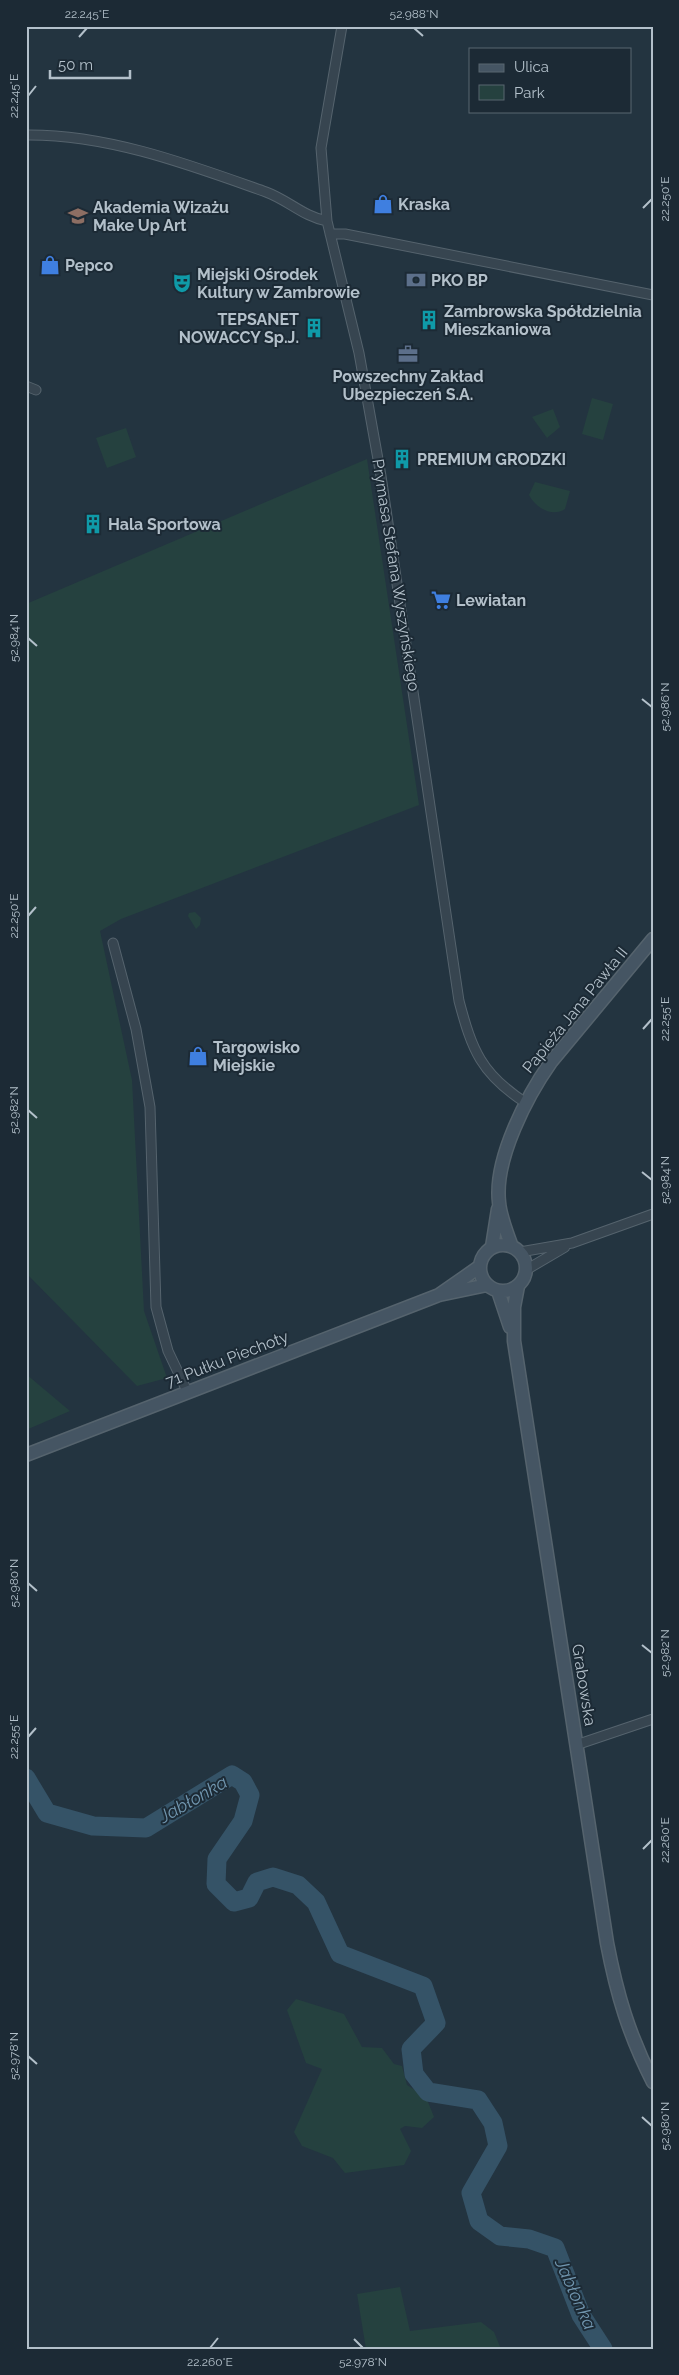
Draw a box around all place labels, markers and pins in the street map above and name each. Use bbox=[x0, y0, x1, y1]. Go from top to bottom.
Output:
shop icon: Kraska bbox=[372, 193, 394, 215]
place label: Kraska bbox=[398, 195, 450, 214]
place label: Akademia Wizażu Make Up Art bbox=[93, 198, 229, 235]
school or university icon: Akademia Wizażu Make Up Art bbox=[67, 205, 89, 227]
shop icon: Pepco bbox=[39, 254, 61, 276]
place label: Pepco bbox=[65, 256, 113, 275]
place label: Miejski Ośrodek Kultury w Zambrowie bbox=[197, 265, 360, 302]
bank icon: PKO BP bbox=[405, 269, 427, 291]
place label: PKO BP bbox=[431, 271, 488, 290]
theatre icon: Miejski Ośrodek Kultury w Zambrowie bbox=[171, 272, 193, 294]
place label: Zambrowska Spółdzielnia Mieszkaniowa bbox=[444, 302, 642, 339]
building icon: Zambrowska Spółdzielnia Mieszkaniowa bbox=[418, 309, 440, 331]
place label: TEPSANET NOWACCY Sp.J. bbox=[179, 310, 299, 347]
building icon: TEPSANET NOWACCY Sp.J. bbox=[303, 317, 325, 339]
office icon: Powszechny Zakład Ubezpieczeń S.A. bbox=[397, 343, 419, 365]
place label: Powszechny Zakład Ubezpieczeń S.A. bbox=[332, 367, 484, 404]
building icon: PREMIUM GRODZKI bbox=[391, 448, 413, 470]
place label: PREMIUM GRODZKI bbox=[417, 450, 566, 469]
building icon: Hala Sportowa bbox=[82, 513, 104, 535]
place label: Hala Sportowa bbox=[108, 515, 221, 534]
supermarket icon: Lewiatan bbox=[430, 589, 452, 611]
place label: Lewiatan bbox=[456, 591, 526, 610]
place label: Targowisko Miejskie bbox=[213, 1038, 300, 1075]
shop icon: Targowisko Miejskie bbox=[187, 1045, 209, 1067]

